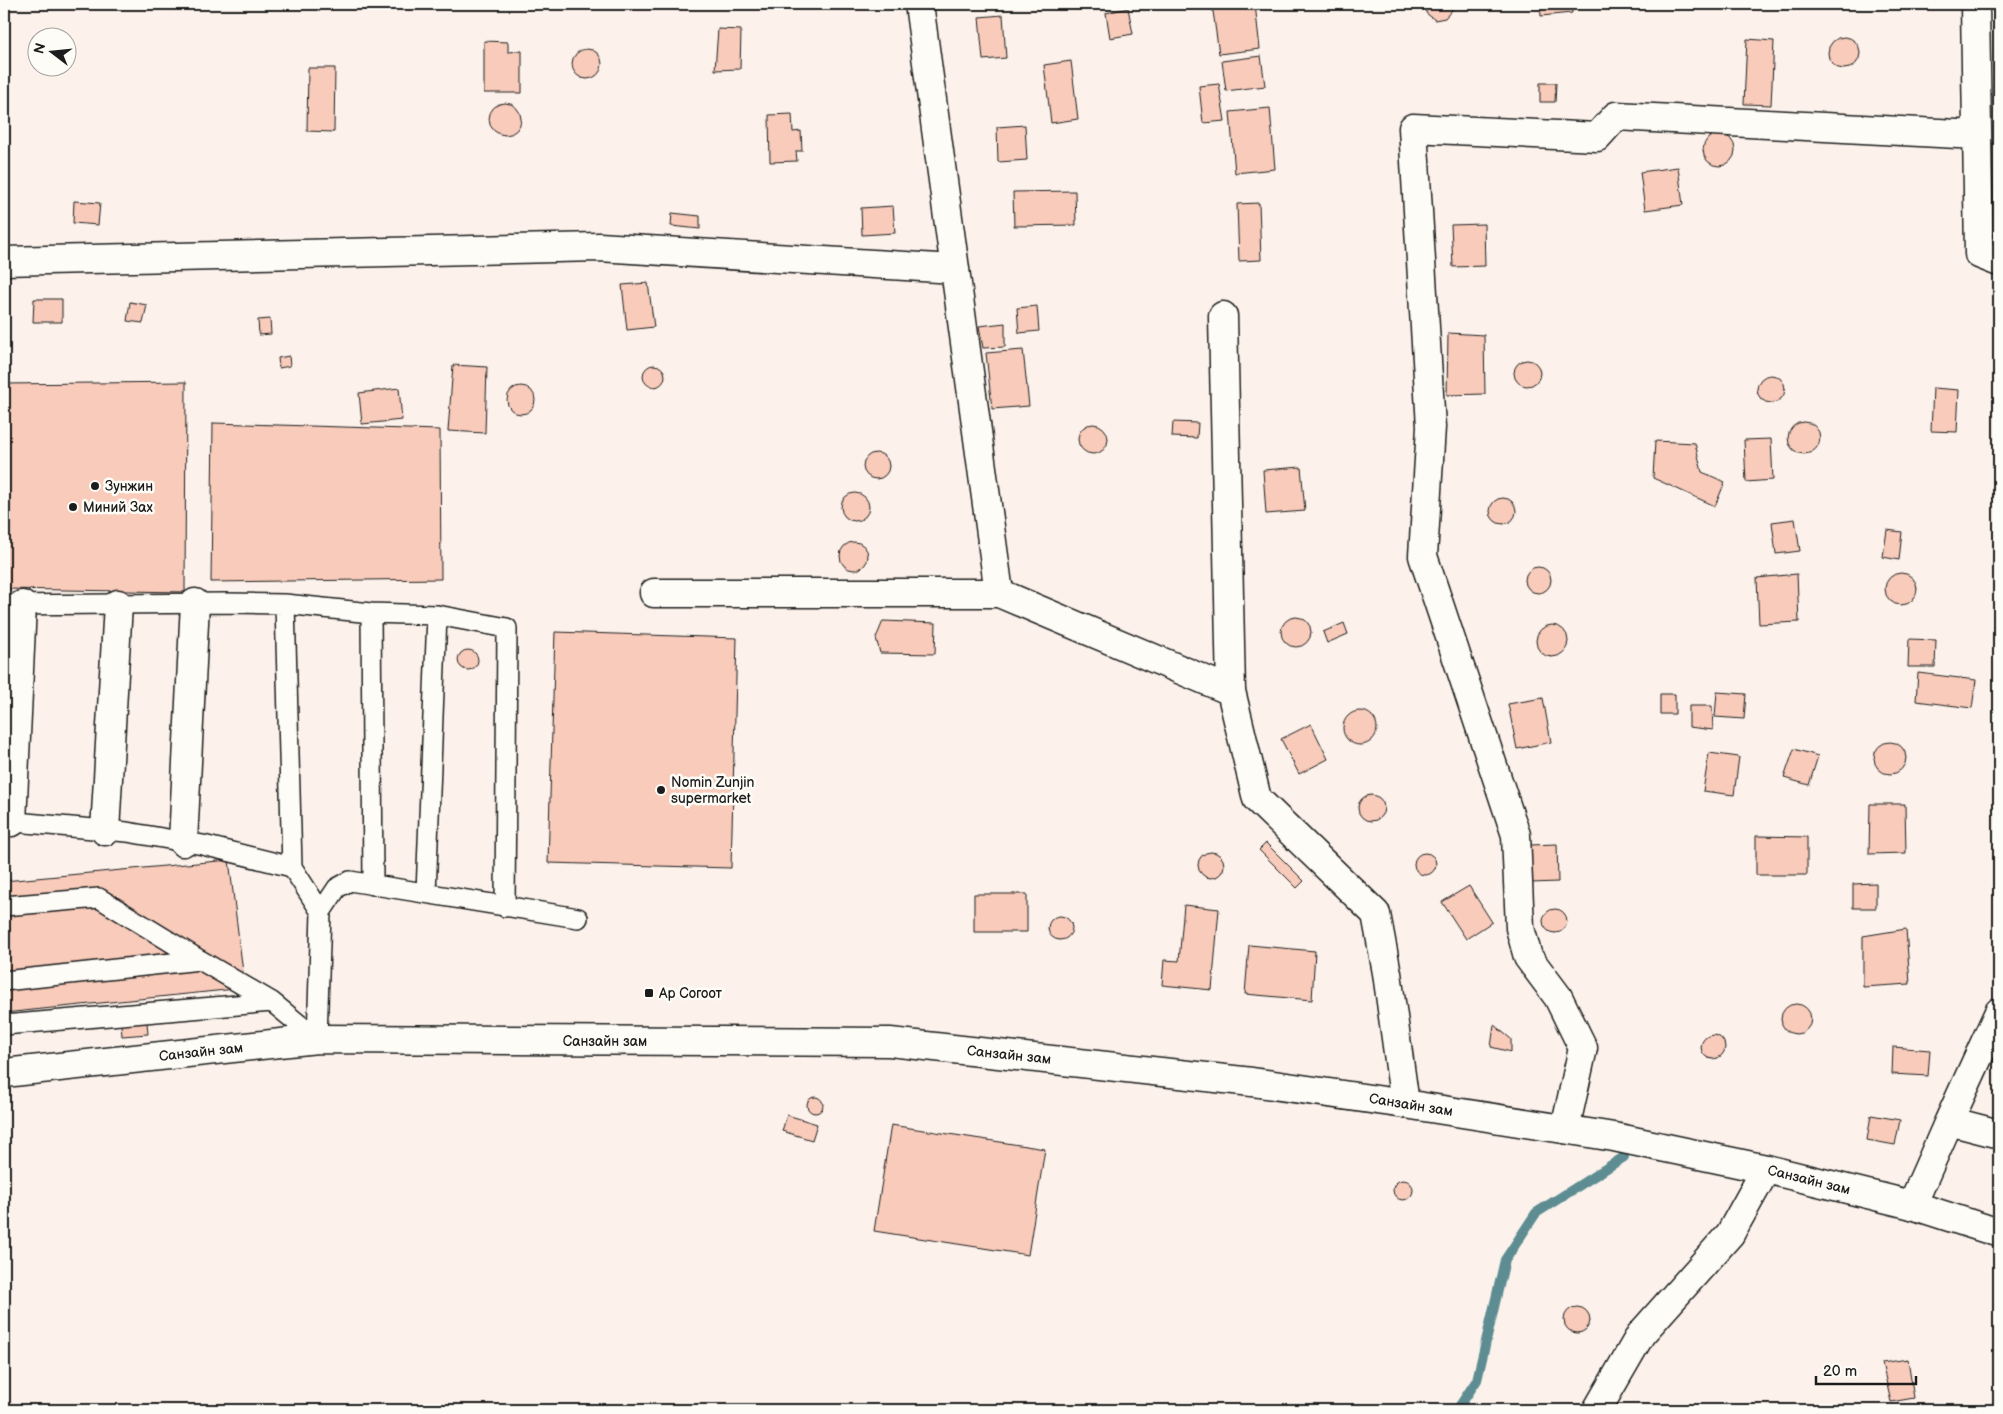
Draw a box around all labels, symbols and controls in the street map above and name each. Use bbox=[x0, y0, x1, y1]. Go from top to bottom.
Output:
north arrow bbox=[28, 28, 78, 78]
text: N bbox=[30, 41, 50, 56]
place label: Зунжин bbox=[105, 478, 153, 495]
marker: Зунжин bbox=[89, 480, 101, 492]
place label: Миний Зах bbox=[83, 499, 154, 516]
marker: Миний Зах bbox=[67, 501, 79, 513]
place label: Nomin Zunjin supermarket bbox=[671, 774, 755, 807]
marker: Nomin Zunjin supermarket bbox=[655, 784, 667, 796]
place label: Ар Согоот bbox=[658, 985, 722, 1002]
marker: Ар Согоот bbox=[643, 987, 655, 999]
street label: Санзайн зам bbox=[563, 1033, 647, 1050]
street label: Санзайн зам bbox=[158, 1039, 244, 1065]
street label: Санзайн зам bbox=[966, 1042, 1052, 1068]
street label: Санзайн зам bbox=[1368, 1090, 1454, 1120]
street label: Санзайн зам bbox=[1766, 1162, 1852, 1198]
scale bar bbox=[1816, 1354, 1916, 1386]
text: 20 m bbox=[1823, 1362, 1857, 1381]

